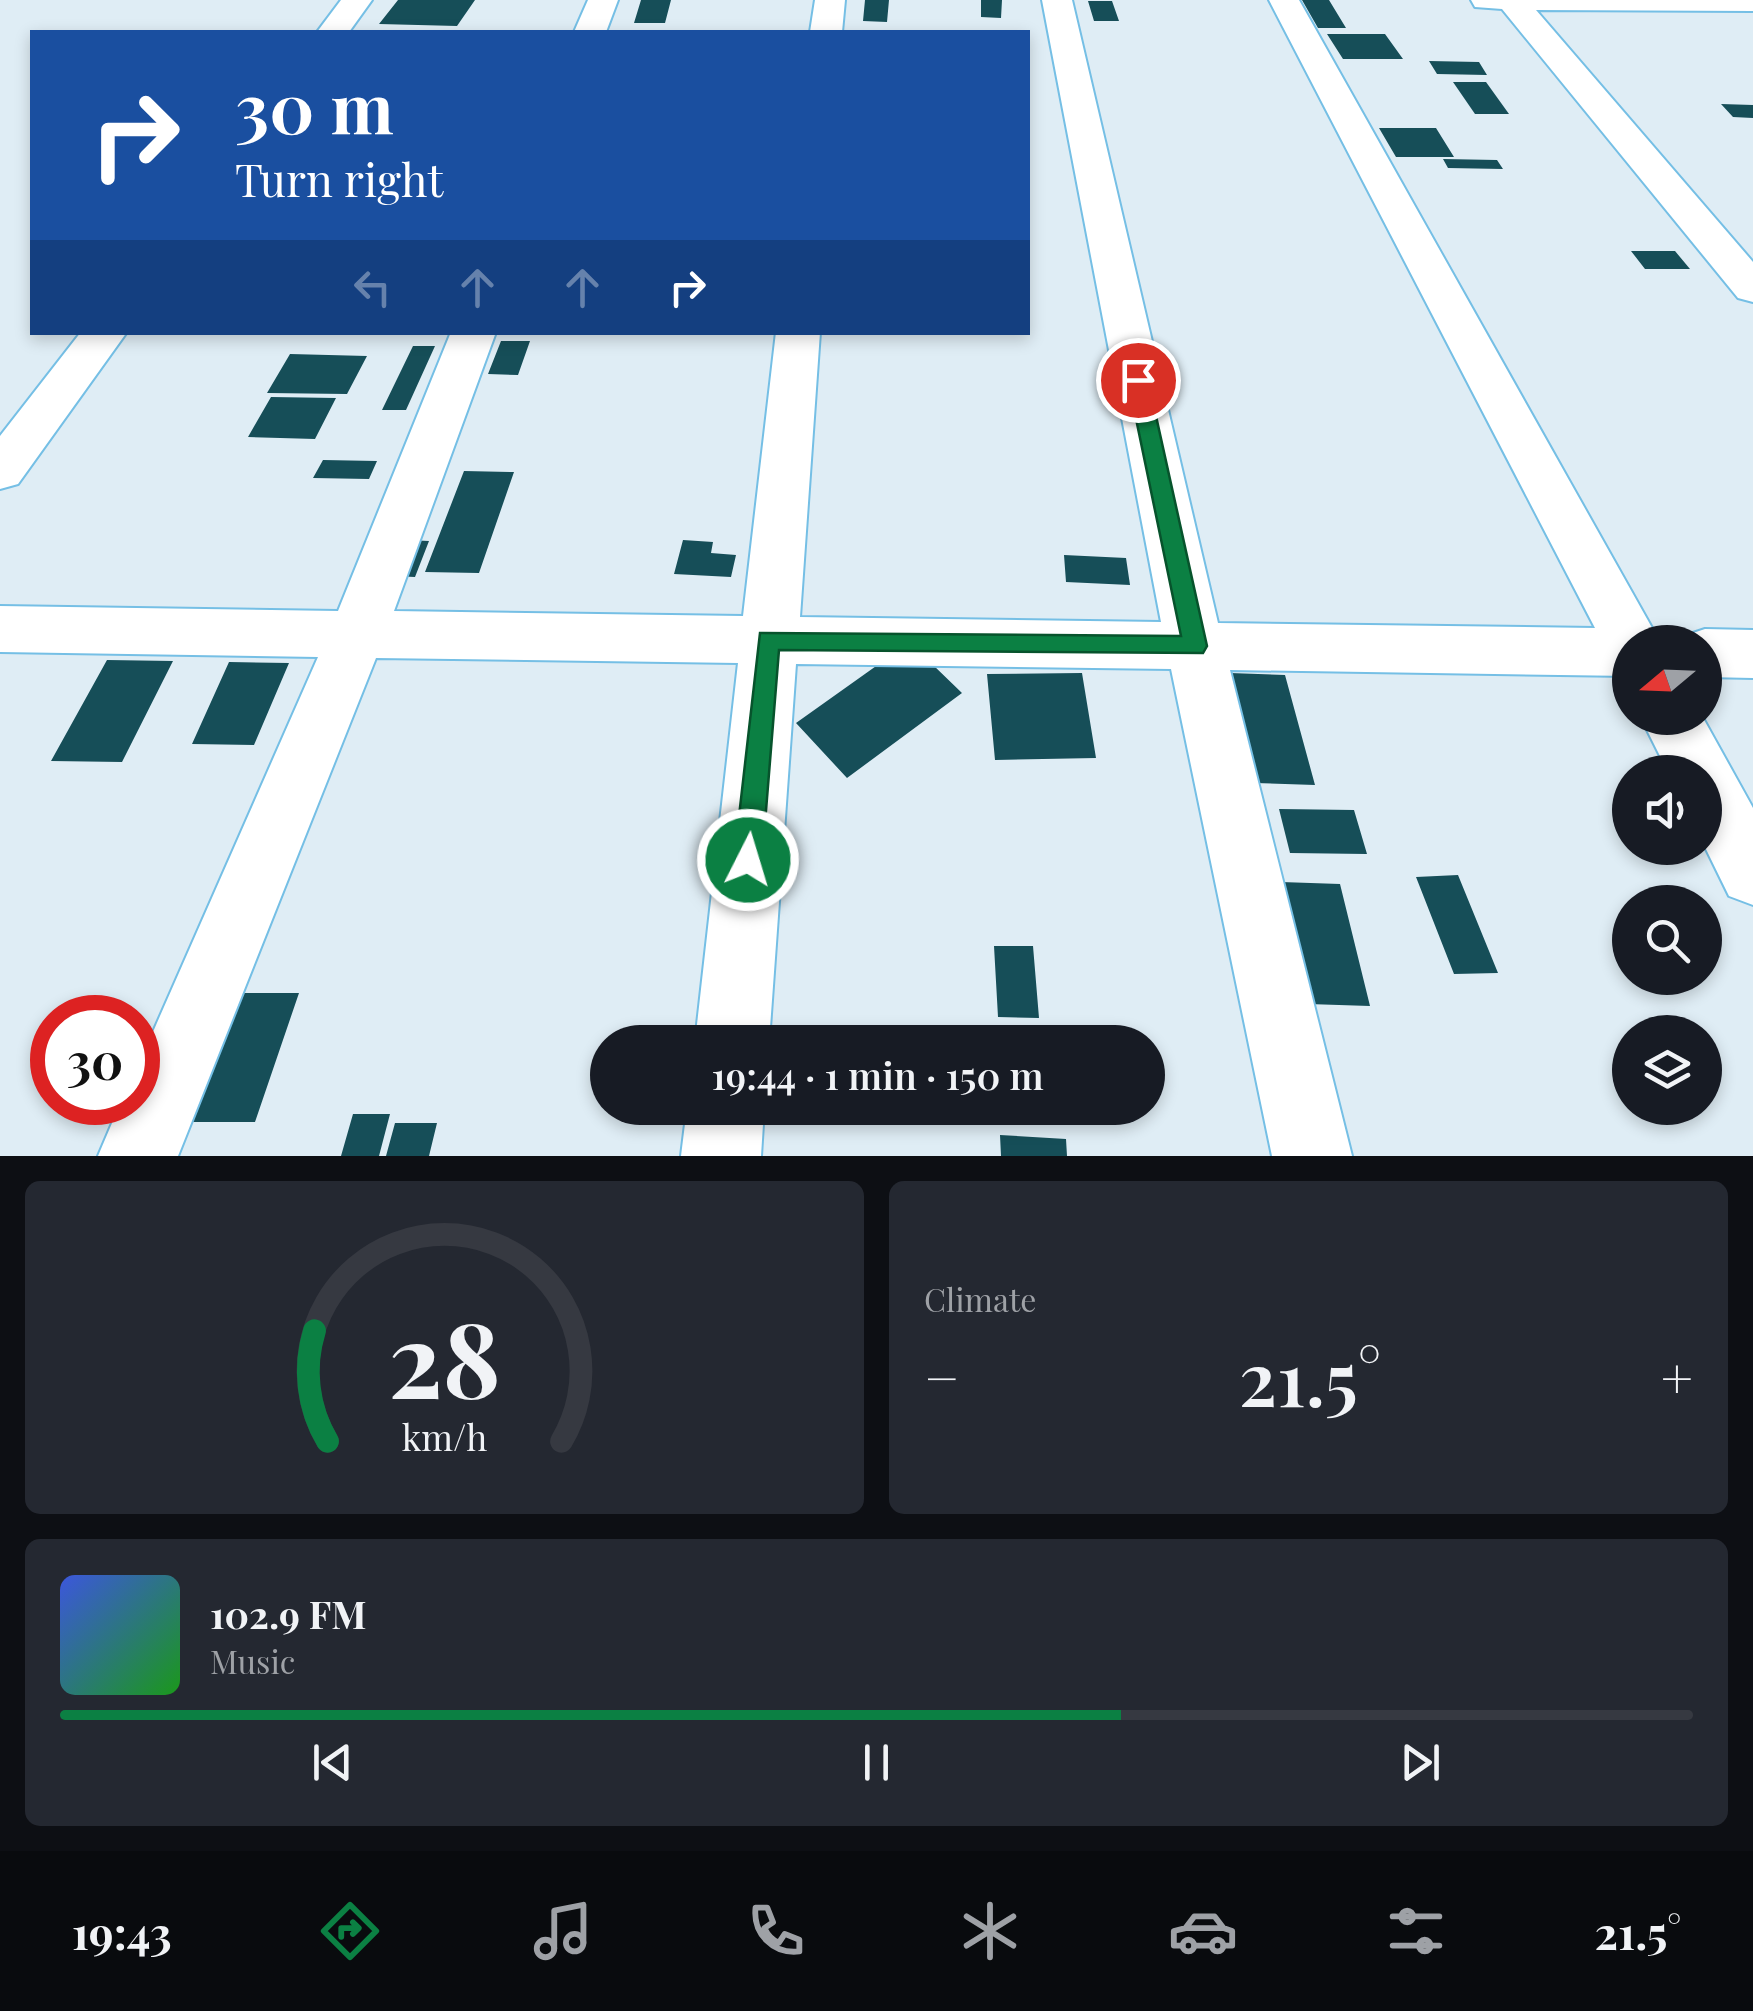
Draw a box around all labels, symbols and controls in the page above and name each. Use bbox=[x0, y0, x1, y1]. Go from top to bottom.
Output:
text: 30 m bbox=[235, 58, 394, 152]
icon: right bbox=[70, 70, 200, 200]
text: Turn right bbox=[235, 148, 443, 208]
icon: left bbox=[345, 260, 400, 315]
icon: ahead bbox=[450, 260, 505, 315]
icon: ahead bbox=[555, 260, 610, 315]
icon: right bbox=[660, 260, 715, 315]
pin bbox=[1096, 338, 1181, 423]
icon: arrive bbox=[1111, 353, 1166, 408]
north arrow bbox=[1612, 625, 1722, 735]
map controls bbox=[1612, 625, 1722, 1125]
button: sound bbox=[1612, 755, 1722, 865]
position arrow bbox=[696, 808, 800, 912]
button: search bbox=[1612, 885, 1722, 995]
speed limit sign: 30 bbox=[30, 995, 160, 1125]
button: layers bbox=[1612, 1015, 1722, 1125]
text: 19:44 · 1 min · 150 m bbox=[711, 1049, 1044, 1100]
text: Climate bbox=[924, 1277, 1036, 1320]
text: 28 bbox=[388, 1286, 501, 1425]
text: 21.5° bbox=[1239, 1326, 1381, 1426]
text: − bbox=[924, 1339, 960, 1413]
text: + bbox=[1661, 1339, 1693, 1413]
text: km/h bbox=[402, 1412, 487, 1460]
text: 102.9 FM bbox=[210, 1588, 367, 1639]
text: Music bbox=[210, 1639, 295, 1682]
icon: previous bbox=[305, 1735, 360, 1790]
icon: pause bbox=[849, 1735, 904, 1790]
icon: next bbox=[1393, 1735, 1448, 1790]
icon: directions bbox=[315, 1896, 385, 1966]
icon: music bbox=[528, 1896, 598, 1966]
icon: phone bbox=[741, 1896, 811, 1966]
icon: climate bbox=[955, 1896, 1025, 1966]
icon: car bbox=[1168, 1896, 1238, 1966]
icon: filters bbox=[1381, 1896, 1451, 1966]
text: 19:43 bbox=[72, 1901, 172, 1961]
text: 21.5° bbox=[1594, 1901, 1681, 1961]

